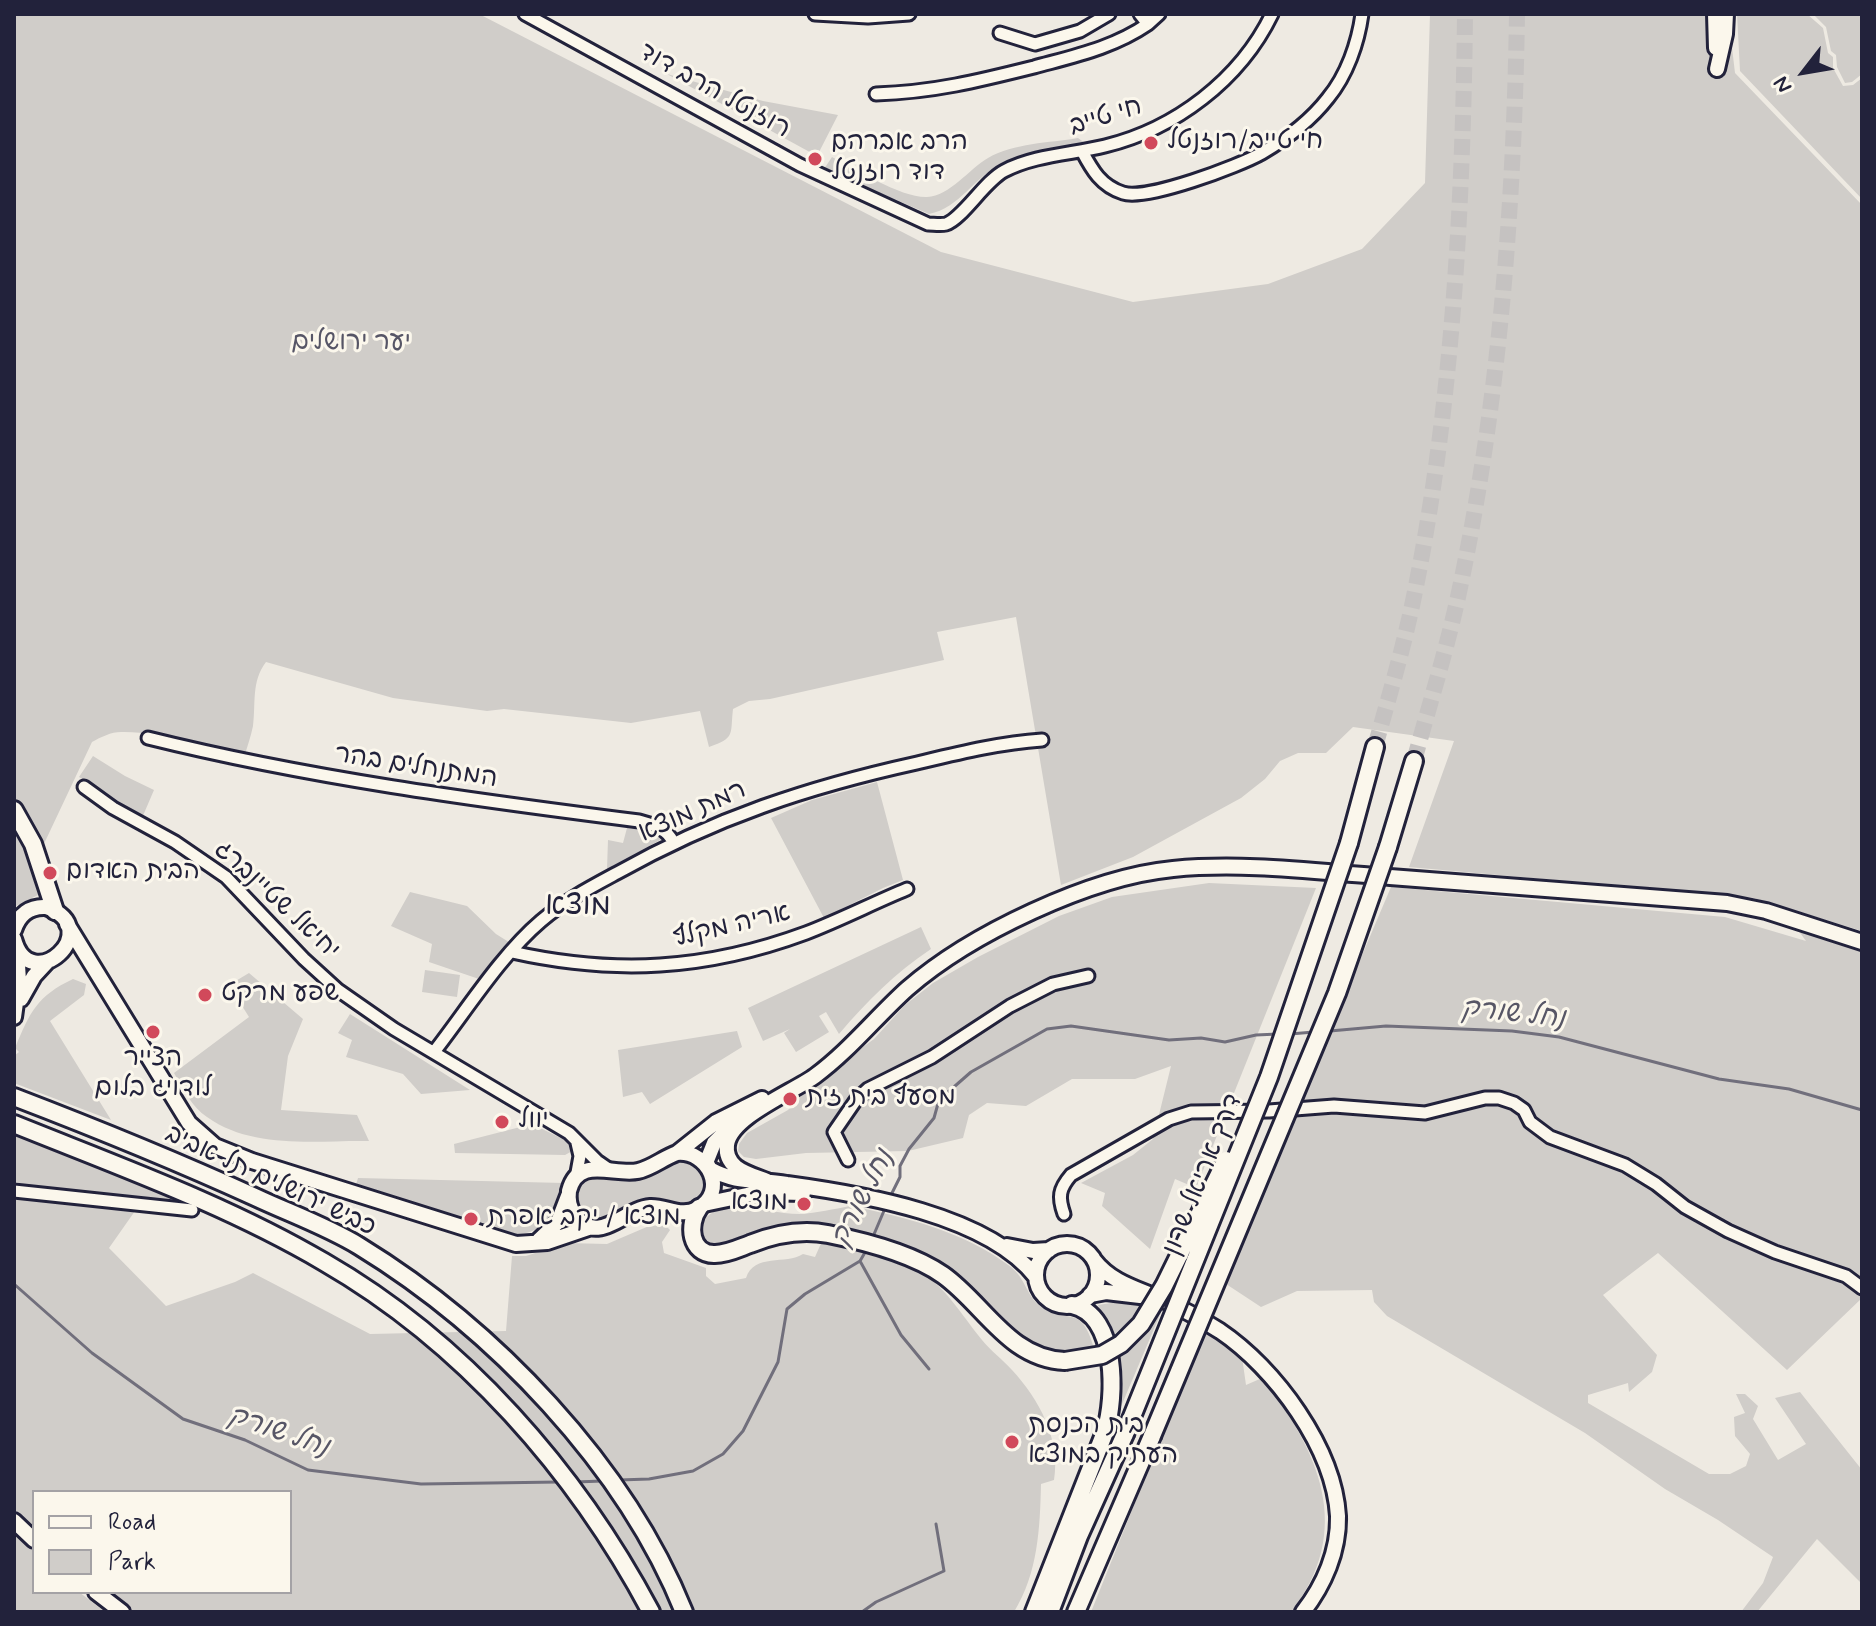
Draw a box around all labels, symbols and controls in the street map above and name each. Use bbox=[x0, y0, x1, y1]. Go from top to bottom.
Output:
north arrow bbox=[1764, 32, 1844, 112]
street label: רוזנטל הרב דוד bbox=[633, 38, 795, 146]
text: N bbox=[1768, 71, 1799, 98]
street label: חי טייב bbox=[1066, 92, 1146, 144]
place label: חי טייב/רוזנטל bbox=[1167, 127, 1323, 159]
place label: הרב אברהם דוד רוזנטל bbox=[831, 128, 968, 190]
marker: חי טייב/רוזנטל bbox=[1142, 134, 1160, 152]
marker: הרב אברהם דוד רוזנטל bbox=[806, 150, 824, 168]
park label: יער ירושלים bbox=[291, 328, 411, 360]
street label: המתנחלים בהר bbox=[333, 740, 499, 796]
street label: רמת מוצא bbox=[635, 776, 751, 850]
street label: יחיאל שטיינברג bbox=[207, 835, 345, 967]
place label: הבית האדום bbox=[66, 857, 200, 889]
marker: הבית האדום bbox=[41, 864, 59, 882]
district label: מוצא bbox=[545, 890, 611, 926]
street label: אריה מקלף bbox=[670, 898, 794, 956]
place label: שפע מרקט bbox=[221, 979, 339, 1011]
marker: שפע מרקט bbox=[196, 986, 214, 1004]
water label: נחל שורק bbox=[1459, 993, 1567, 1037]
marker: הצייר לודויג בלום bbox=[144, 1023, 162, 1041]
place label: הצייר לודויג בלום bbox=[94, 1044, 212, 1106]
place label: מסעף בית זית bbox=[806, 1083, 956, 1115]
marker: מסעף בית זית bbox=[781, 1090, 799, 1108]
street label: דרך אריאל שרון bbox=[1157, 1090, 1251, 1260]
place label: יוול bbox=[518, 1106, 549, 1138]
marker: יוול bbox=[493, 1113, 511, 1131]
street label: כביש ירושלים תל אביב bbox=[160, 1120, 380, 1244]
water label: נחל שורק bbox=[825, 1145, 903, 1253]
place label: מוצא bbox=[731, 1188, 788, 1220]
marker: מוצא bbox=[795, 1195, 813, 1213]
place label: מוצא / יקב אפרת bbox=[487, 1203, 681, 1235]
marker: מוצא / יקב אפרת bbox=[462, 1210, 480, 1228]
water label: נחל שורק bbox=[223, 1400, 333, 1466]
place label: בית הכנסת העתיק במוצא bbox=[1028, 1411, 1178, 1472]
marker: בית הכנסת העתיק במוצא bbox=[1003, 1433, 1021, 1451]
legend bbox=[32, 1490, 292, 1594]
text: Road bbox=[108, 1507, 156, 1538]
text: Park bbox=[108, 1547, 156, 1578]

